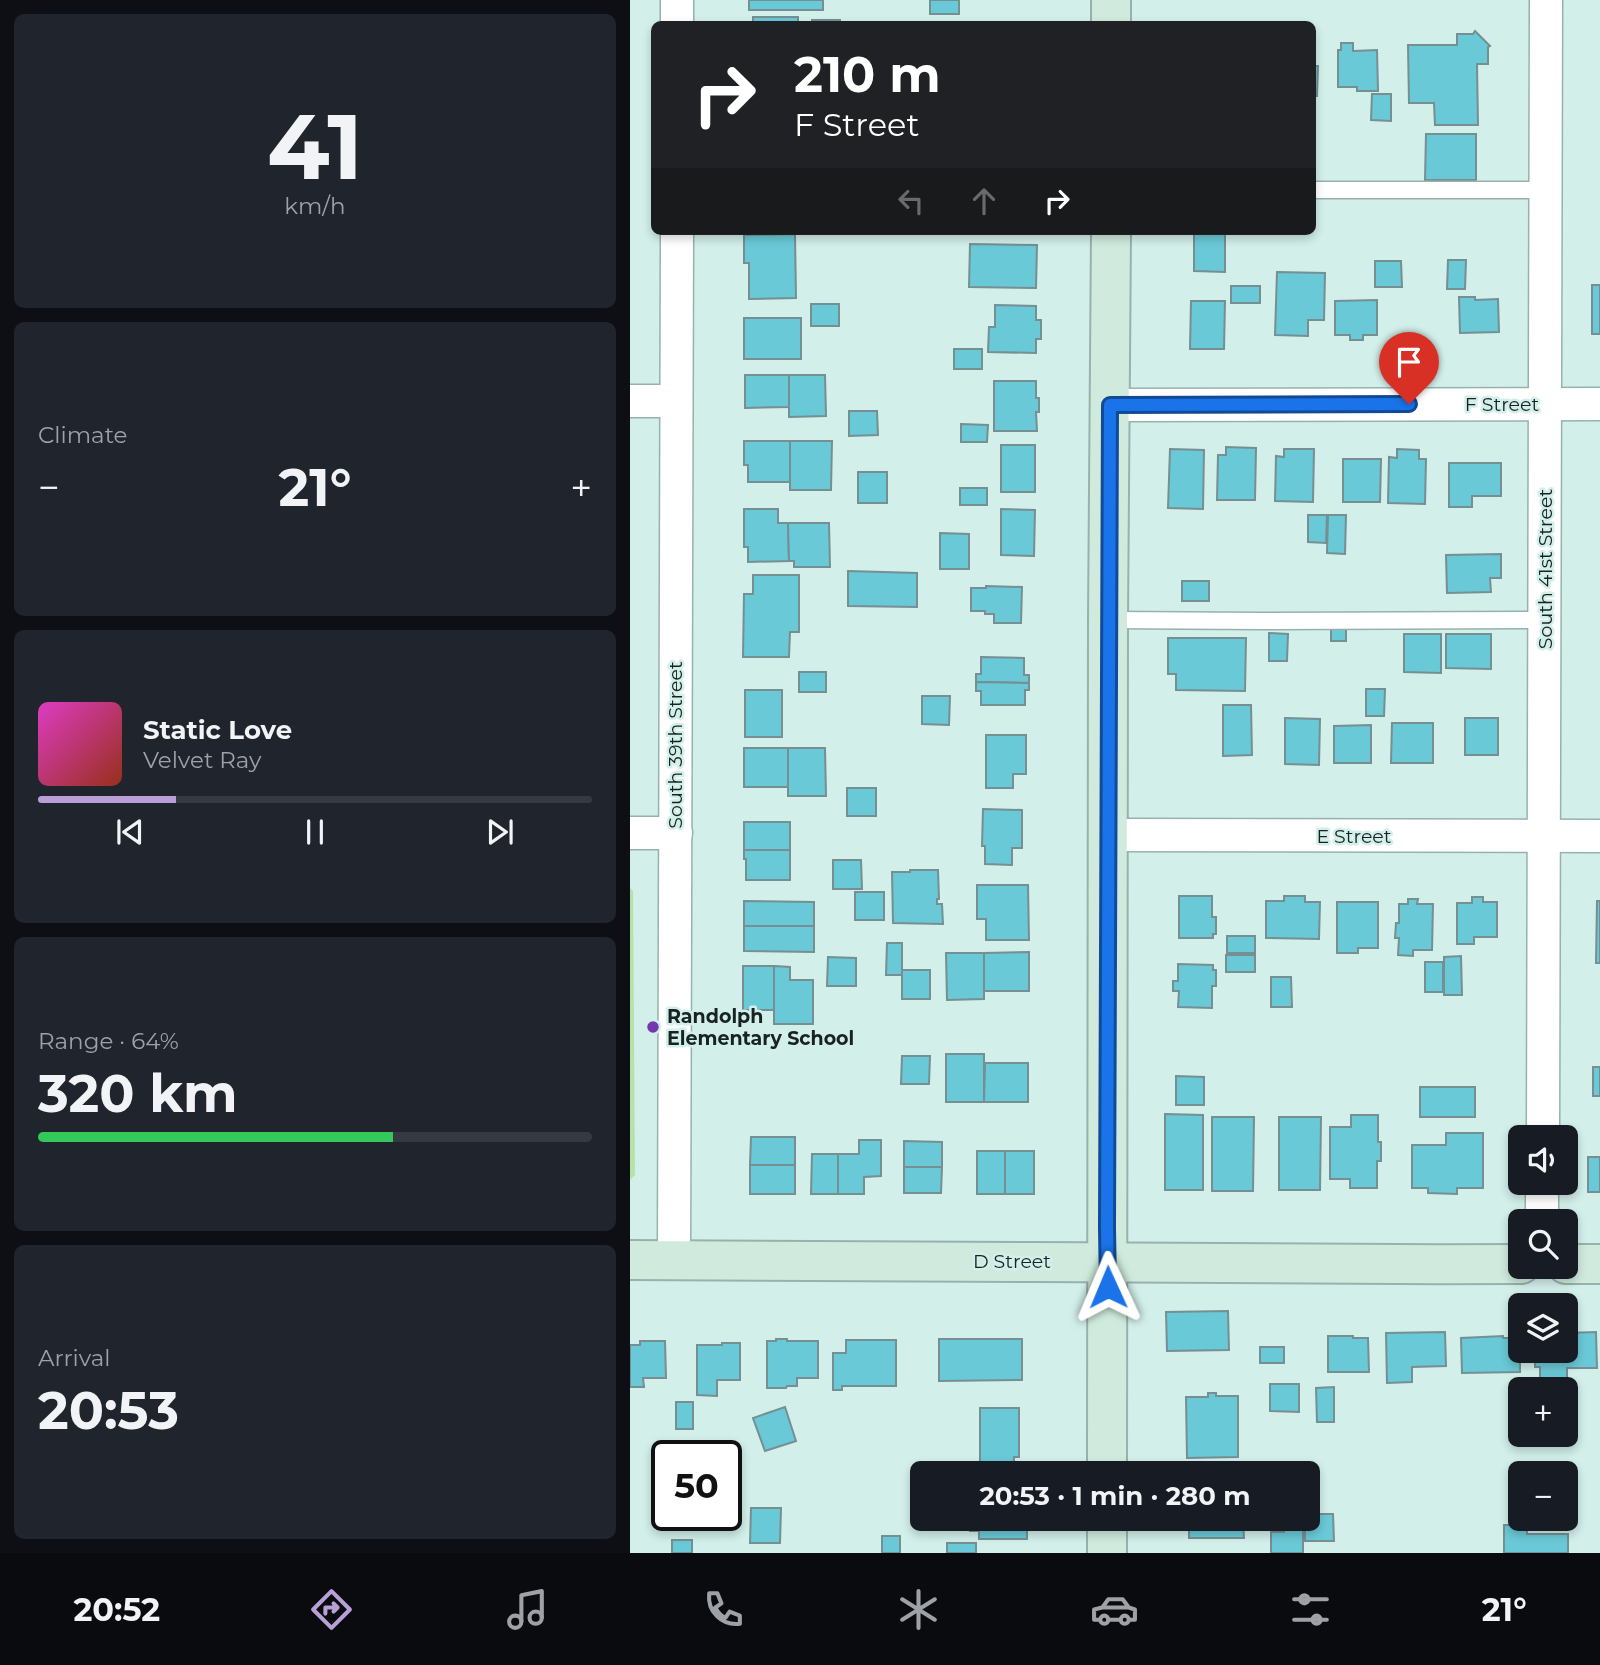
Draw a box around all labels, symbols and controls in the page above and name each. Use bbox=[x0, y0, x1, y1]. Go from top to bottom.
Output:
text: 210 m bbox=[794, 45, 941, 104]
icon: right bbox=[679, 49, 770, 140]
text: 41 bbox=[267, 91, 363, 202]
text: F Street bbox=[794, 105, 919, 144]
icon: left bbox=[892, 182, 930, 220]
icon: ahead bbox=[965, 182, 1003, 220]
icon: right bbox=[1038, 182, 1076, 220]
text: km/h bbox=[284, 192, 346, 220]
pin bbox=[1379, 332, 1439, 404]
icon: arrive bbox=[1390, 343, 1428, 381]
street label: F Street bbox=[1465, 393, 1540, 416]
text: Climate bbox=[38, 421, 127, 449]
text: 21° bbox=[279, 456, 351, 519]
text: − bbox=[38, 464, 60, 511]
text: + bbox=[570, 464, 592, 511]
street label: South 41st Street bbox=[1534, 489, 1557, 649]
street label: South 39th Street bbox=[664, 661, 687, 829]
text: Static Love bbox=[143, 714, 292, 746]
text: Velvet Ray bbox=[143, 746, 261, 774]
icon: previous bbox=[111, 813, 149, 851]
icon: pause bbox=[296, 813, 334, 851]
icon: next bbox=[481, 813, 519, 851]
street label: E Street bbox=[1316, 825, 1392, 848]
place label: Randolph Elementary School bbox=[667, 1005, 854, 1050]
marker: Randolph Elementary School bbox=[645, 1019, 661, 1035]
text: Range · 64% bbox=[38, 1027, 179, 1055]
text: 320 km bbox=[38, 1062, 238, 1125]
map controls bbox=[1508, 1125, 1578, 1531]
button: sound bbox=[1508, 1125, 1578, 1195]
button: search bbox=[1508, 1209, 1578, 1279]
street label: D Street bbox=[973, 1250, 1051, 1273]
position arrow bbox=[1071, 1250, 1145, 1324]
button: layers bbox=[1508, 1293, 1578, 1363]
text: Arrival bbox=[38, 1344, 111, 1372]
button: + bbox=[1508, 1377, 1578, 1447]
text: 20:53 bbox=[38, 1379, 179, 1442]
speed limit sign: 50 bbox=[651, 1440, 742, 1531]
button: − bbox=[1508, 1461, 1578, 1531]
text: 20:53 · 1 min · 280 m bbox=[979, 1480, 1251, 1512]
icon: directions bbox=[307, 1585, 356, 1634]
icon: music bbox=[503, 1585, 552, 1634]
icon: phone bbox=[699, 1585, 748, 1634]
icon: climate bbox=[894, 1585, 943, 1634]
icon: car bbox=[1090, 1585, 1139, 1634]
icon: filters bbox=[1286, 1585, 1335, 1634]
text: 20:52 bbox=[73, 1590, 160, 1629]
text: 21° bbox=[1482, 1590, 1527, 1629]

